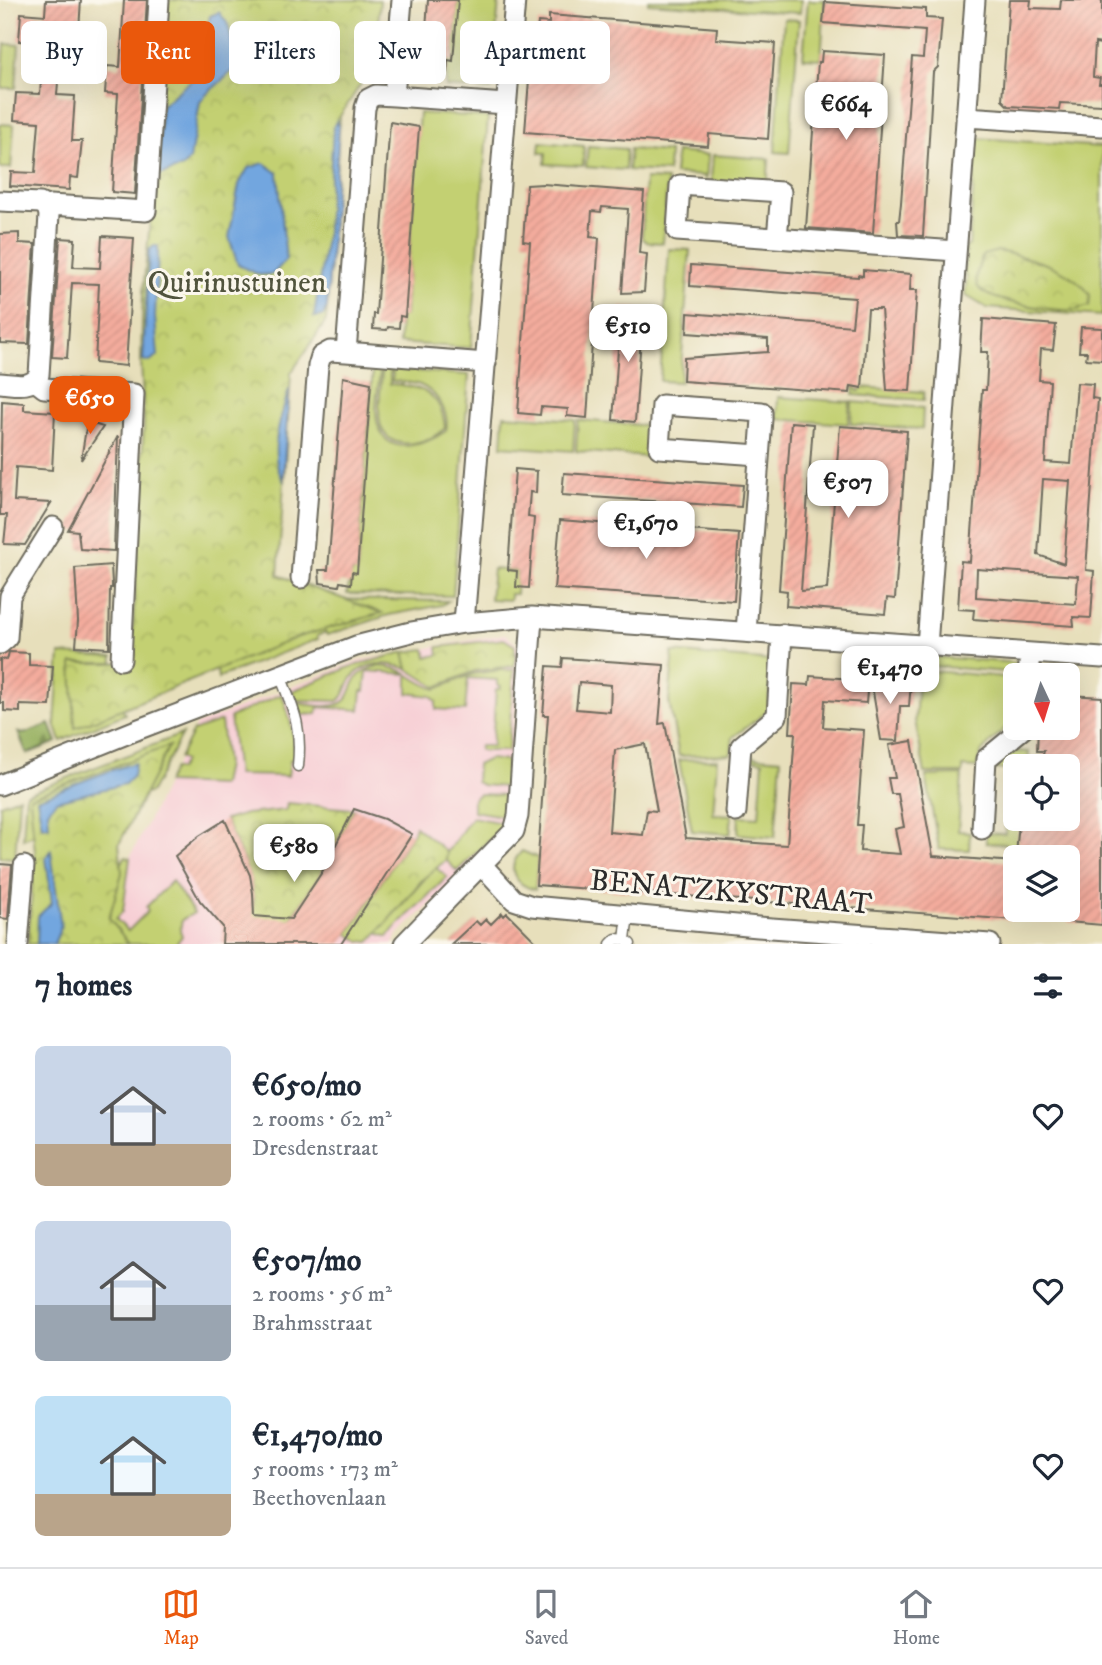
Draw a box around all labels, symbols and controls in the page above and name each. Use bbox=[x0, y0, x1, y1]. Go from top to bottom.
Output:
chip: Buy bbox=[21, 21, 107, 84]
chip: Rent bbox=[121, 21, 215, 84]
chip: Filters bbox=[229, 21, 340, 84]
chip: New bbox=[354, 21, 446, 84]
chip: Apartment bbox=[460, 21, 610, 84]
pin: €664 bbox=[805, 82, 887, 142]
text: €664 bbox=[821, 90, 871, 119]
park label: Quirinustuinen bbox=[148, 265, 327, 302]
pin: €510 bbox=[587, 304, 669, 364]
text: €510 bbox=[605, 312, 651, 341]
pin: €650 bbox=[49, 376, 131, 436]
text: €650 bbox=[65, 384, 115, 413]
pin: €507 bbox=[807, 461, 889, 520]
text: €507 bbox=[823, 468, 873, 497]
pin: €1,670 bbox=[589, 502, 703, 561]
text: €1,670 bbox=[614, 509, 678, 538]
pin: €1,470 bbox=[833, 646, 947, 706]
text: €1,470 bbox=[857, 654, 923, 683]
north arrow bbox=[1003, 663, 1080, 740]
map controls bbox=[1003, 663, 1080, 922]
button: locate bbox=[1003, 754, 1080, 831]
pin: €580 bbox=[253, 824, 335, 884]
text: €580 bbox=[270, 832, 318, 861]
button: layers bbox=[1003, 845, 1080, 922]
street label: BENATZKYSTRAAT bbox=[588, 862, 874, 924]
icon: filters bbox=[1029, 967, 1067, 1005]
text: 7 homes bbox=[35, 968, 132, 1005]
text: €650/mo bbox=[252, 1068, 361, 1105]
icon: home bbox=[91, 1074, 175, 1158]
icon: heart bbox=[1029, 1097, 1067, 1135]
text: 2 rooms · 62 m² bbox=[252, 1105, 392, 1134]
text: Dresdenstraat bbox=[252, 1134, 378, 1163]
text: €507/mo bbox=[252, 1243, 361, 1280]
icon: home bbox=[91, 1249, 175, 1333]
icon: heart bbox=[1029, 1272, 1067, 1310]
text: 2 rooms · 56 m² bbox=[252, 1280, 392, 1309]
text: Brahmsstraat bbox=[252, 1309, 372, 1338]
text: €1,470/mo bbox=[252, 1418, 383, 1455]
icon: home bbox=[91, 1424, 175, 1508]
icon: heart bbox=[1029, 1447, 1067, 1485]
text: 5 rooms · 173 m² bbox=[252, 1455, 398, 1484]
text: Beethovenlaan bbox=[252, 1484, 386, 1513]
tab: Map bbox=[162, 1585, 200, 1650]
tab: Saved bbox=[525, 1585, 568, 1650]
tab: Home bbox=[893, 1585, 940, 1650]

